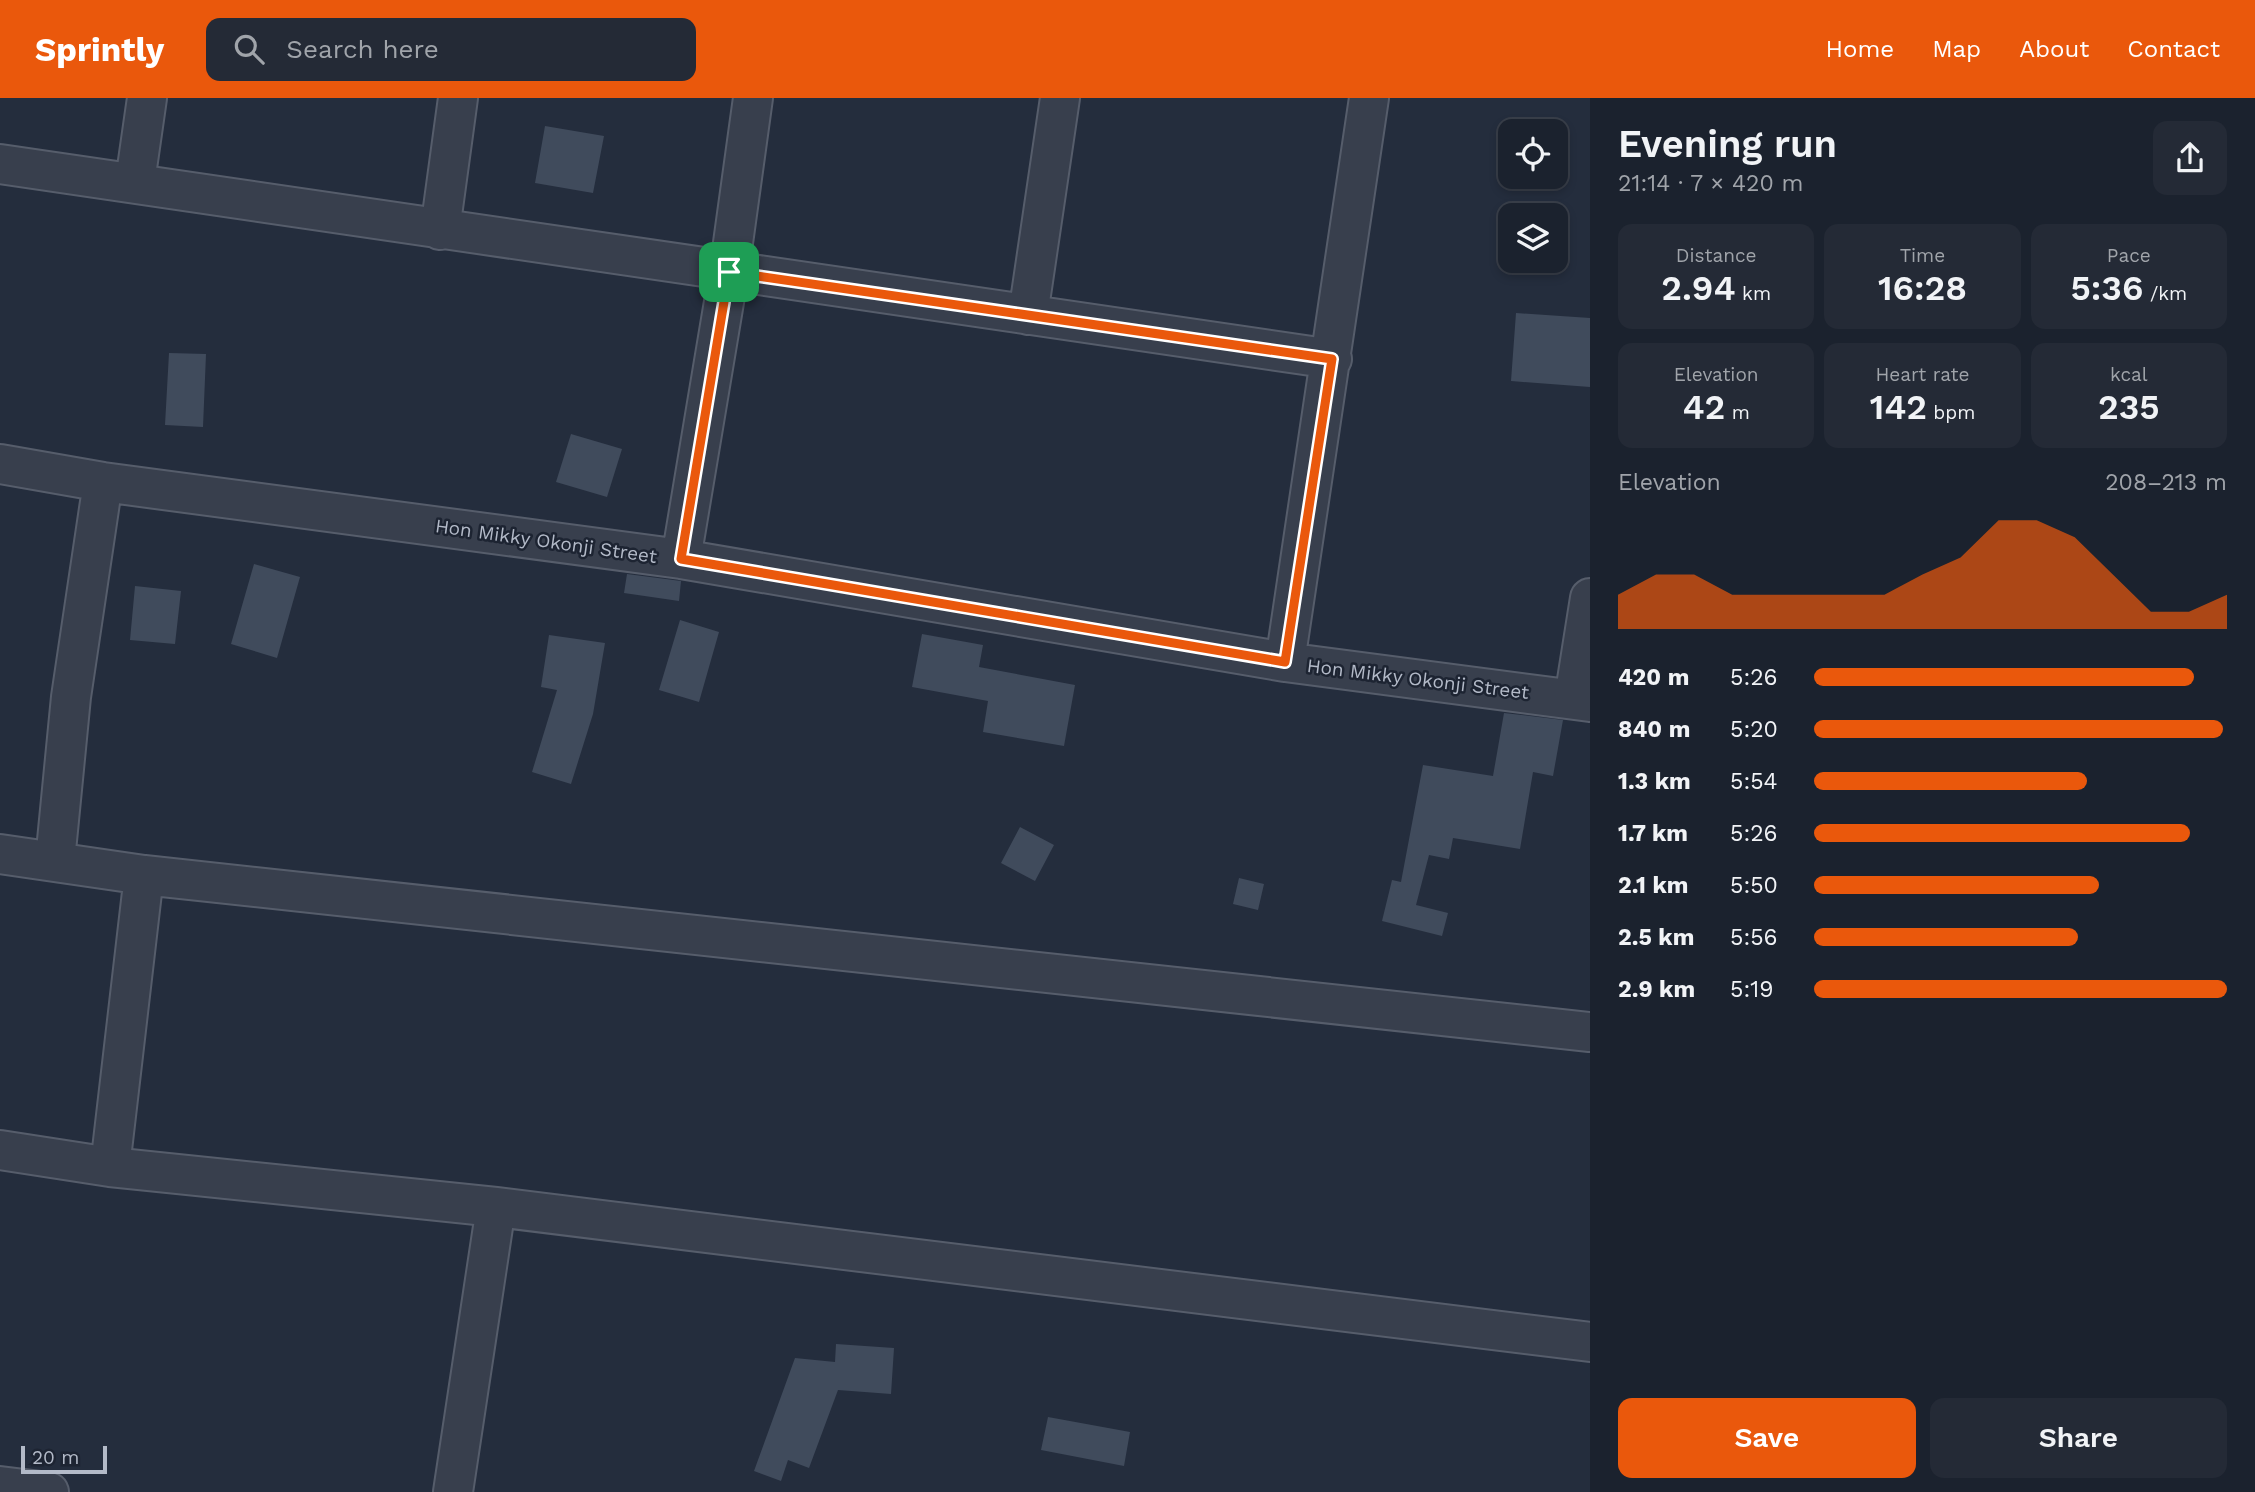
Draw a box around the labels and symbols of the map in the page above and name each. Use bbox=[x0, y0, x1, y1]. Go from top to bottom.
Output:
pin bbox=[699, 242, 759, 302]
street label: Hon Mikky Okonji Street bbox=[434, 514, 658, 568]
street label: Hon Mikky Okonji Street bbox=[1306, 654, 1530, 704]
scale bar bbox=[21, 1443, 107, 1475]

